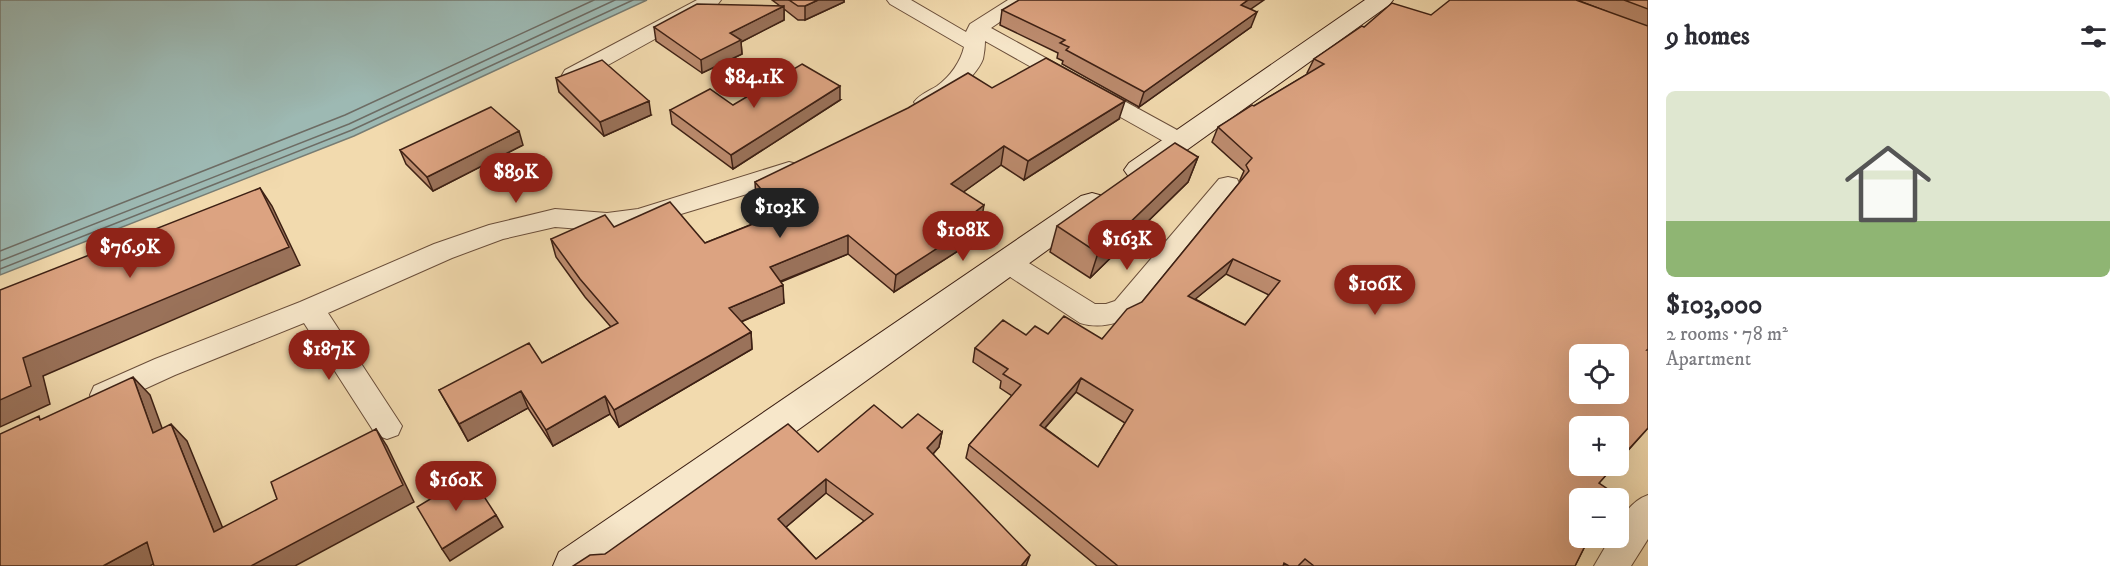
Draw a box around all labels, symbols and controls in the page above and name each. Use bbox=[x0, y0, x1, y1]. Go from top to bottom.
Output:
text: 9 homes bbox=[1666, 20, 1750, 53]
icon: filters bbox=[2077, 20, 2110, 53]
pin: $84.1K bbox=[705, 58, 803, 109]
text: $84.1K bbox=[724, 65, 784, 90]
icon: home bbox=[1834, 130, 1942, 238]
pin: $89K bbox=[480, 153, 552, 204]
text: $89K bbox=[494, 160, 538, 185]
pin: $103K bbox=[738, 188, 822, 239]
text: $103K bbox=[755, 195, 805, 220]
pin: $108K bbox=[921, 211, 1005, 262]
text: $108K bbox=[936, 218, 990, 243]
pin: $163K bbox=[1085, 220, 1169, 271]
text: $163K bbox=[1102, 227, 1152, 252]
pin: $76.9K bbox=[81, 228, 179, 279]
text: $76.9K bbox=[100, 235, 160, 260]
pin: $106K bbox=[1333, 265, 1417, 316]
text: $106K bbox=[1348, 272, 1402, 297]
text: $103,000 bbox=[1666, 289, 1762, 322]
text: 2 rooms · 78 m² bbox=[1666, 322, 1788, 347]
pin: $187K bbox=[287, 330, 371, 381]
text: $187K bbox=[303, 337, 355, 362]
map controls bbox=[1569, 344, 1629, 548]
button: locate bbox=[1569, 344, 1629, 404]
text: Apartment bbox=[1666, 347, 1751, 372]
button: + bbox=[1569, 416, 1629, 476]
pin: $160K bbox=[414, 461, 498, 512]
text: $160K bbox=[429, 468, 483, 493]
button: − bbox=[1569, 488, 1629, 548]

